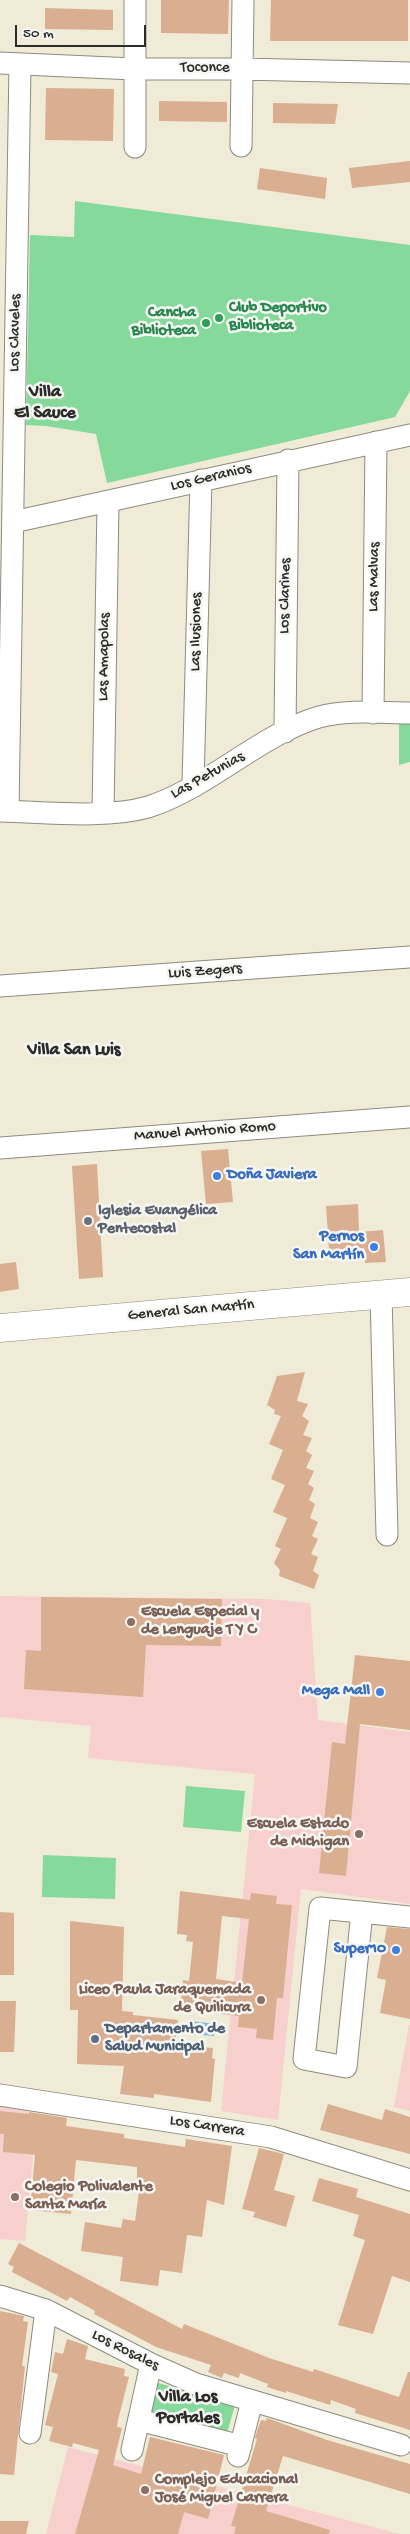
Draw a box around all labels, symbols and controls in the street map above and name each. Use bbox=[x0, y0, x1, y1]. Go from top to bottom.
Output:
scale bar bbox=[18, 15, 149, 47]
text: 50 m bbox=[23, 25, 54, 43]
street label: Toconce bbox=[180, 59, 230, 79]
street label: Los Claveles bbox=[6, 294, 26, 372]
place label: Club Deportivo Biblioteca bbox=[229, 299, 327, 337]
place label: Cancha Biblioteca bbox=[132, 304, 196, 342]
marker: Club Deportivo Biblioteca bbox=[213, 312, 225, 324]
marker: Cancha Biblioteca bbox=[200, 317, 212, 329]
district label: Villa El Sauce bbox=[14, 382, 76, 424]
street label: Los Geranios bbox=[169, 459, 253, 497]
street label: Las Malvas bbox=[365, 542, 385, 612]
street label: Los Clarines bbox=[276, 558, 296, 634]
street label: Las Ilusiones bbox=[187, 592, 207, 672]
street label: Las Amapolas bbox=[95, 613, 115, 701]
street label: Las Petunias bbox=[168, 748, 248, 804]
street label: Luis Zegers bbox=[167, 960, 243, 984]
district label: Villa San Luis bbox=[28, 1040, 120, 1062]
street label: Manuel Antonio Romo bbox=[133, 1117, 277, 1147]
place label: Doña Javiera bbox=[227, 1166, 317, 1186]
marker: Doña Javiera bbox=[211, 1170, 223, 1182]
place label: Iglesia Evangélica Pentecostal bbox=[98, 1202, 217, 1240]
marker: Iglesia Evangélica Pentecostal bbox=[82, 1215, 94, 1227]
place label: Pernos San Martín bbox=[293, 1228, 364, 1266]
marker: Pernos San Martín bbox=[368, 1241, 380, 1253]
street label: General San Martín bbox=[127, 1296, 255, 1326]
place label: Escuela Especial y de Lenguaje T Y C bbox=[141, 1603, 259, 1641]
marker: Escuela Especial y de Lenguaje T Y C bbox=[125, 1616, 137, 1628]
place label: Mega Mall bbox=[302, 1682, 370, 1702]
marker: Mega Mall bbox=[374, 1686, 386, 1698]
place label: Escuela Estado de Michigan bbox=[247, 1815, 349, 1853]
marker: Escuela Estado de Michigan bbox=[353, 1828, 365, 1840]
place label: Super10 bbox=[334, 1940, 386, 1960]
marker: Super10 bbox=[390, 1944, 402, 1956]
place label: Liceo Paula Jaraquemada de Quilicura bbox=[79, 1981, 251, 2019]
marker: Liceo Paula Jaraquemada de Quilicura bbox=[255, 1994, 267, 2006]
place label: Departamento de Salud Municipal bbox=[105, 2020, 225, 2058]
marker: Departamento de Salud Municipal bbox=[89, 2033, 101, 2045]
street label: Los Carrera bbox=[168, 2112, 246, 2142]
place label: Colegio Polivalente Santa María bbox=[25, 2178, 153, 2216]
marker: Colegio Polivalente Santa María bbox=[9, 2191, 21, 2203]
street label: Los Rosales bbox=[88, 2326, 162, 2376]
district label: Villa Los Portales bbox=[157, 2387, 219, 2430]
place label: Complejo Educacional José Miguel Carrera bbox=[155, 2471, 298, 2509]
marker: Complejo Educacional José Miguel Carrera bbox=[139, 2484, 151, 2496]

